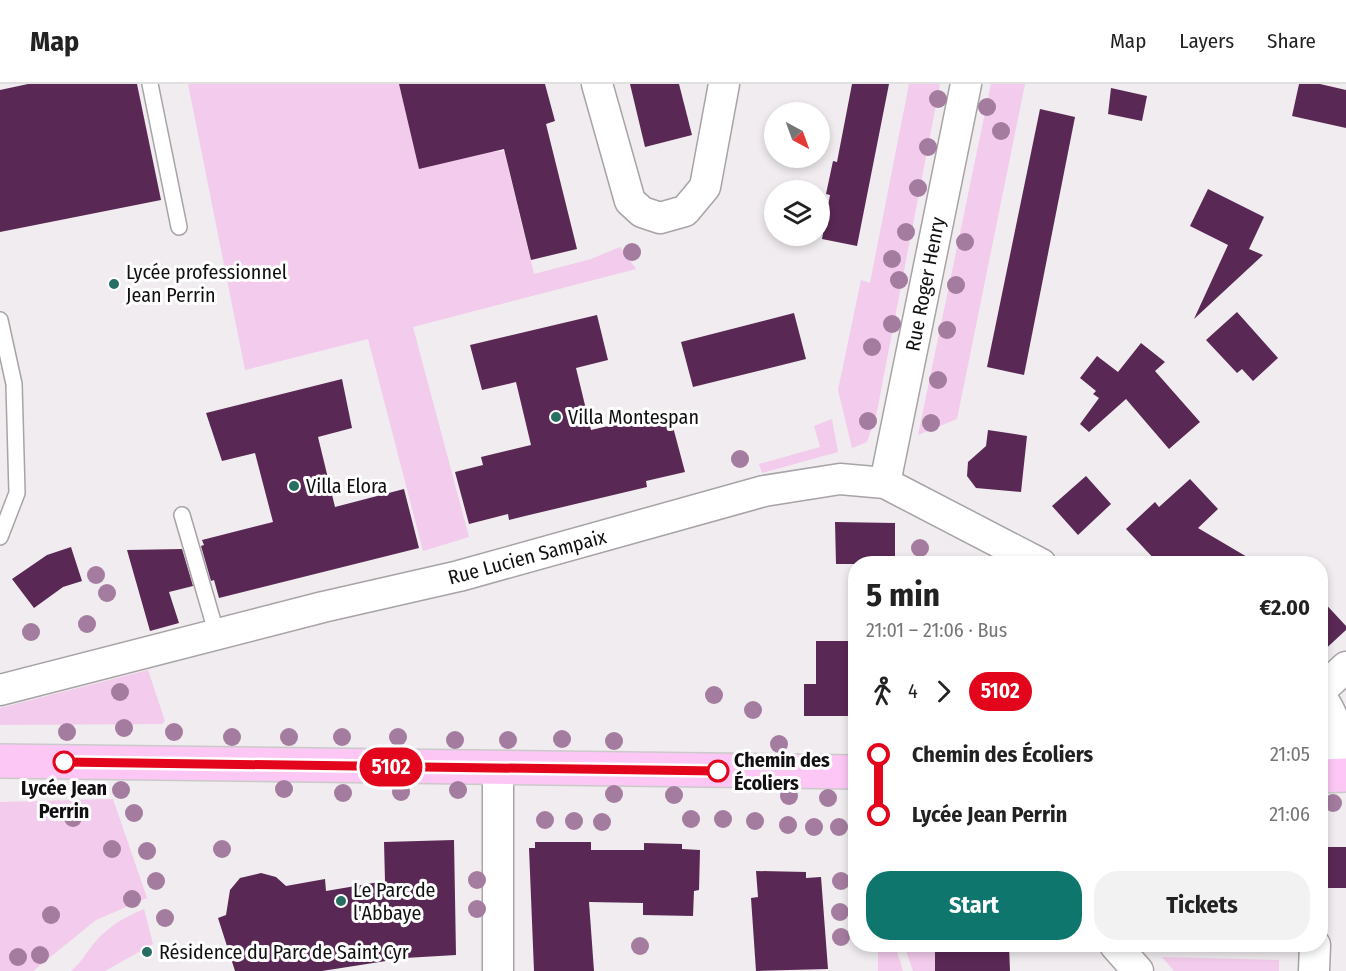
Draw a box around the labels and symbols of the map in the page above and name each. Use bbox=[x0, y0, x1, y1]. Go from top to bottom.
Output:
north arrow bbox=[764, 102, 830, 168]
street label: Rue Roger Henry bbox=[900, 215, 950, 353]
place label: Lycée professionnel Jean Perrin bbox=[126, 260, 287, 307]
marker: Lycée professionnel Jean Perrin bbox=[107, 277, 121, 291]
place label: Villa Montespan bbox=[568, 405, 699, 429]
marker: Villa Montespan bbox=[549, 410, 563, 424]
place label: Villa Elora bbox=[306, 474, 387, 498]
marker: Villa Elora bbox=[287, 479, 301, 493]
street label: Rue Lucien Sampaix bbox=[445, 524, 609, 590]
line badge: 5102 bbox=[349, 748, 433, 786]
place label: Chemin des Écoliers bbox=[734, 748, 830, 795]
marker: Lycée Jean Perrin bbox=[53, 751, 75, 773]
marker: Chemin des Écoliers bbox=[707, 760, 729, 782]
place label: Lycée Jean Perrin bbox=[21, 776, 107, 823]
place label: Le Parc de l'Abbaye bbox=[353, 878, 436, 925]
marker: Le Parc de l'Abbaye bbox=[334, 894, 348, 908]
place label: Résidence du Parc de Saint Cyr bbox=[159, 940, 409, 964]
marker: Résidence du Parc de Saint Cyr bbox=[140, 945, 154, 959]

